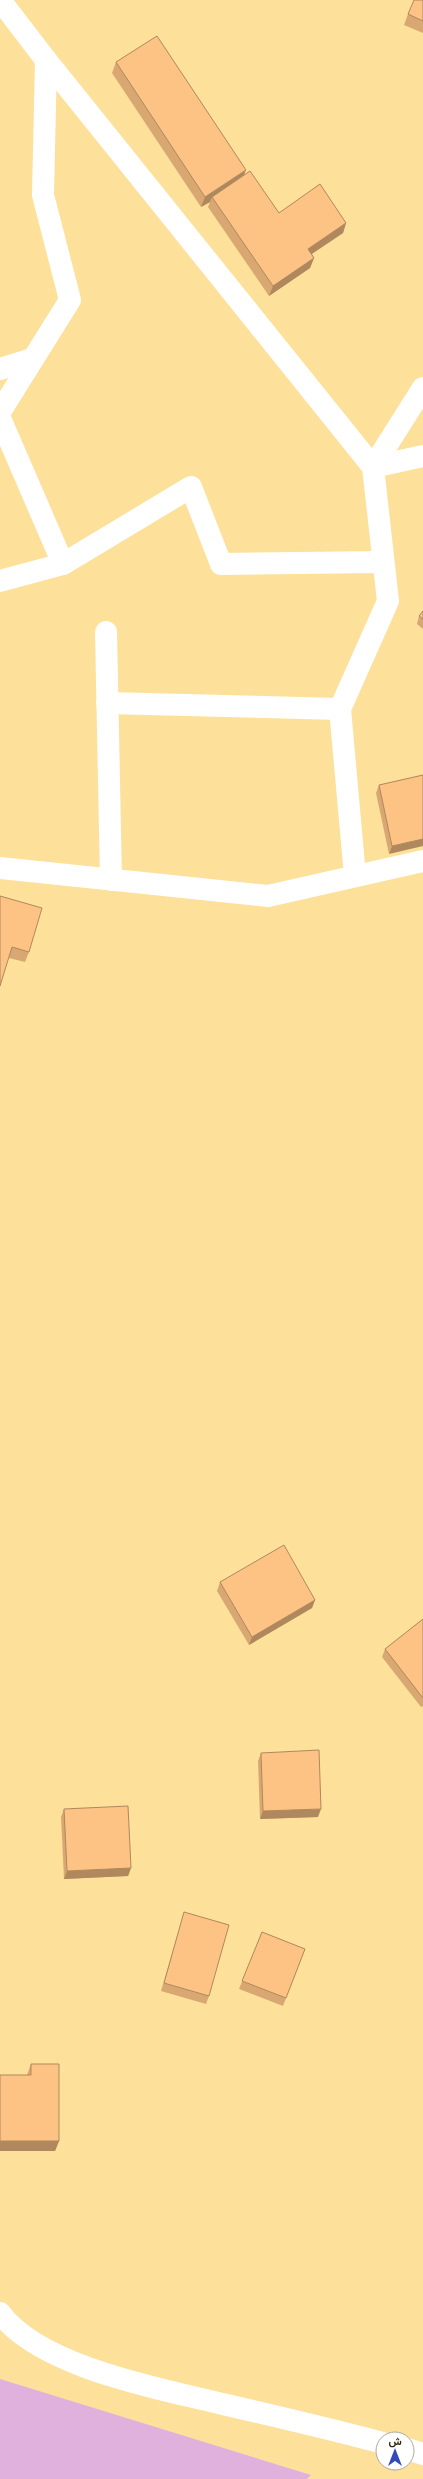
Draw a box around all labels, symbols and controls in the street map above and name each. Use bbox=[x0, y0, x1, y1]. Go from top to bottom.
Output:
north arrow bbox=[375, 2431, 415, 2471]
text: ش bbox=[388, 2435, 402, 2448]

